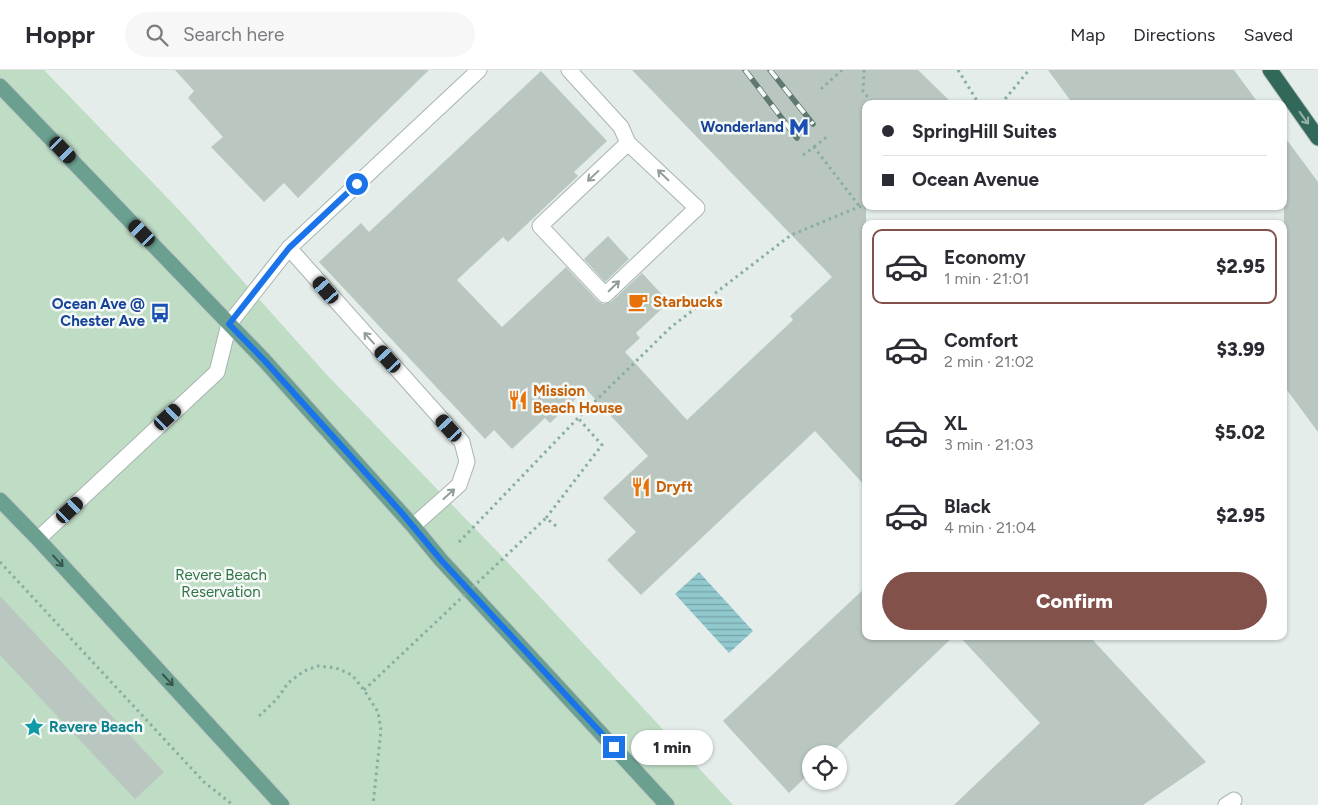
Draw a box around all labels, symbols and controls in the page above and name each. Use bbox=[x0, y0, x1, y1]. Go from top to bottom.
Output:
search box bbox=[125, 12, 475, 57]
text: Hoppr bbox=[25, 20, 95, 49]
icon: search bbox=[143, 21, 171, 49]
text: Search here bbox=[183, 23, 284, 46]
text: Map bbox=[1070, 24, 1105, 46]
text: Directions bbox=[1133, 24, 1215, 46]
text: Saved bbox=[1243, 24, 1293, 46]
one-way arrow bbox=[1299, 111, 1309, 125]
metro station icon: Wonderland bbox=[788, 116, 810, 138]
place label: Wonderland bbox=[701, 118, 784, 136]
text: SpringHill Suites bbox=[912, 120, 1057, 143]
car bbox=[47, 134, 78, 166]
text: Ocean Avenue bbox=[912, 168, 1039, 191]
one-way arrow bbox=[656, 169, 669, 181]
one-way arrow bbox=[587, 170, 599, 182]
route start bbox=[346, 173, 368, 195]
car bbox=[126, 217, 157, 249]
icon: car bbox=[884, 244, 929, 289]
text: Economy bbox=[944, 246, 1026, 269]
text: $2.95 bbox=[1216, 255, 1265, 278]
text: 1 min · 21:01 bbox=[944, 269, 1029, 288]
car bbox=[310, 274, 341, 306]
one-way arrow bbox=[608, 280, 620, 292]
cafe icon: Starbucks bbox=[627, 291, 649, 313]
place label: Starbucks bbox=[653, 293, 722, 311]
place label: Ocean Ave @ Chester Ave bbox=[52, 295, 146, 330]
bus stop icon: Ocean Ave @ Chester Ave bbox=[149, 302, 171, 324]
icon: car bbox=[884, 327, 929, 372]
text: Comfort bbox=[944, 329, 1019, 352]
one-way arrow bbox=[363, 331, 374, 344]
text: $3.99 bbox=[1217, 338, 1265, 361]
car bbox=[372, 343, 403, 375]
text: 2 min · 21:02 bbox=[944, 352, 1034, 371]
place label: Mission Beach House bbox=[533, 382, 623, 417]
restaurant icon: Mission Beach House bbox=[507, 389, 529, 411]
car bbox=[151, 401, 184, 433]
icon: car bbox=[884, 410, 929, 455]
car bbox=[433, 412, 464, 444]
text: XL bbox=[944, 412, 967, 435]
text: $5.02 bbox=[1215, 421, 1265, 444]
text: 3 min · 21:03 bbox=[944, 435, 1033, 454]
restaurant icon: Dryft bbox=[630, 476, 652, 498]
place label: Dryft bbox=[656, 478, 693, 496]
one-way arrow bbox=[443, 488, 456, 500]
icon: car bbox=[884, 493, 929, 538]
car bbox=[53, 494, 86, 526]
text: Black bbox=[944, 495, 991, 518]
text: $2.95 bbox=[1216, 504, 1265, 527]
text: 4 min · 21:04 bbox=[944, 518, 1036, 537]
one-way arrow bbox=[52, 554, 64, 567]
park label: Revere Beach Reservation bbox=[175, 566, 267, 601]
button: Confirm bbox=[882, 572, 1267, 630]
one-way arrow bbox=[162, 674, 174, 687]
place icon: Revere Beach bbox=[23, 716, 45, 738]
place label: Revere Beach bbox=[49, 718, 143, 736]
callout: 1 min bbox=[632, 730, 714, 764]
route end bbox=[603, 736, 625, 758]
text: 1 min bbox=[653, 738, 691, 757]
map controls bbox=[802, 745, 847, 790]
button: locate bbox=[802, 745, 847, 790]

